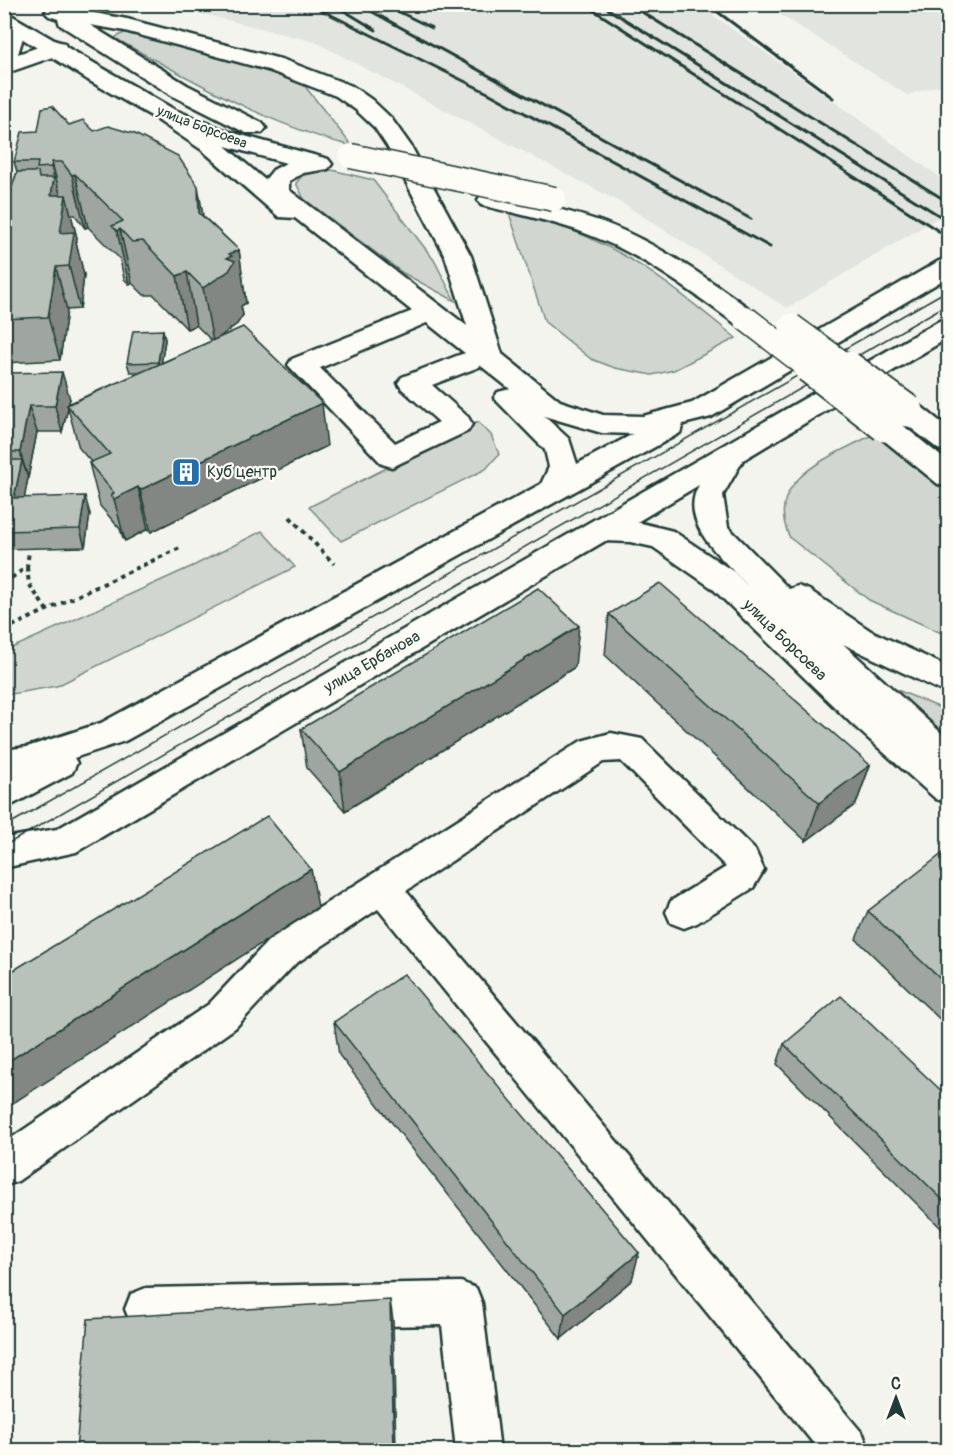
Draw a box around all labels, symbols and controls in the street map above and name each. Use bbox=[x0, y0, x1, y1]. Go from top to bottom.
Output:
street label: улица Борсоева bbox=[154, 102, 250, 152]
building icon: Куб центр bbox=[170, 456, 202, 488]
place label: Куб центр bbox=[207, 462, 277, 482]
street label: улица Борсоева bbox=[738, 594, 831, 685]
street label: улица Ербанова bbox=[319, 626, 424, 698]
north arrow bbox=[866, 1368, 926, 1428]
text: С bbox=[891, 1374, 901, 1394]

